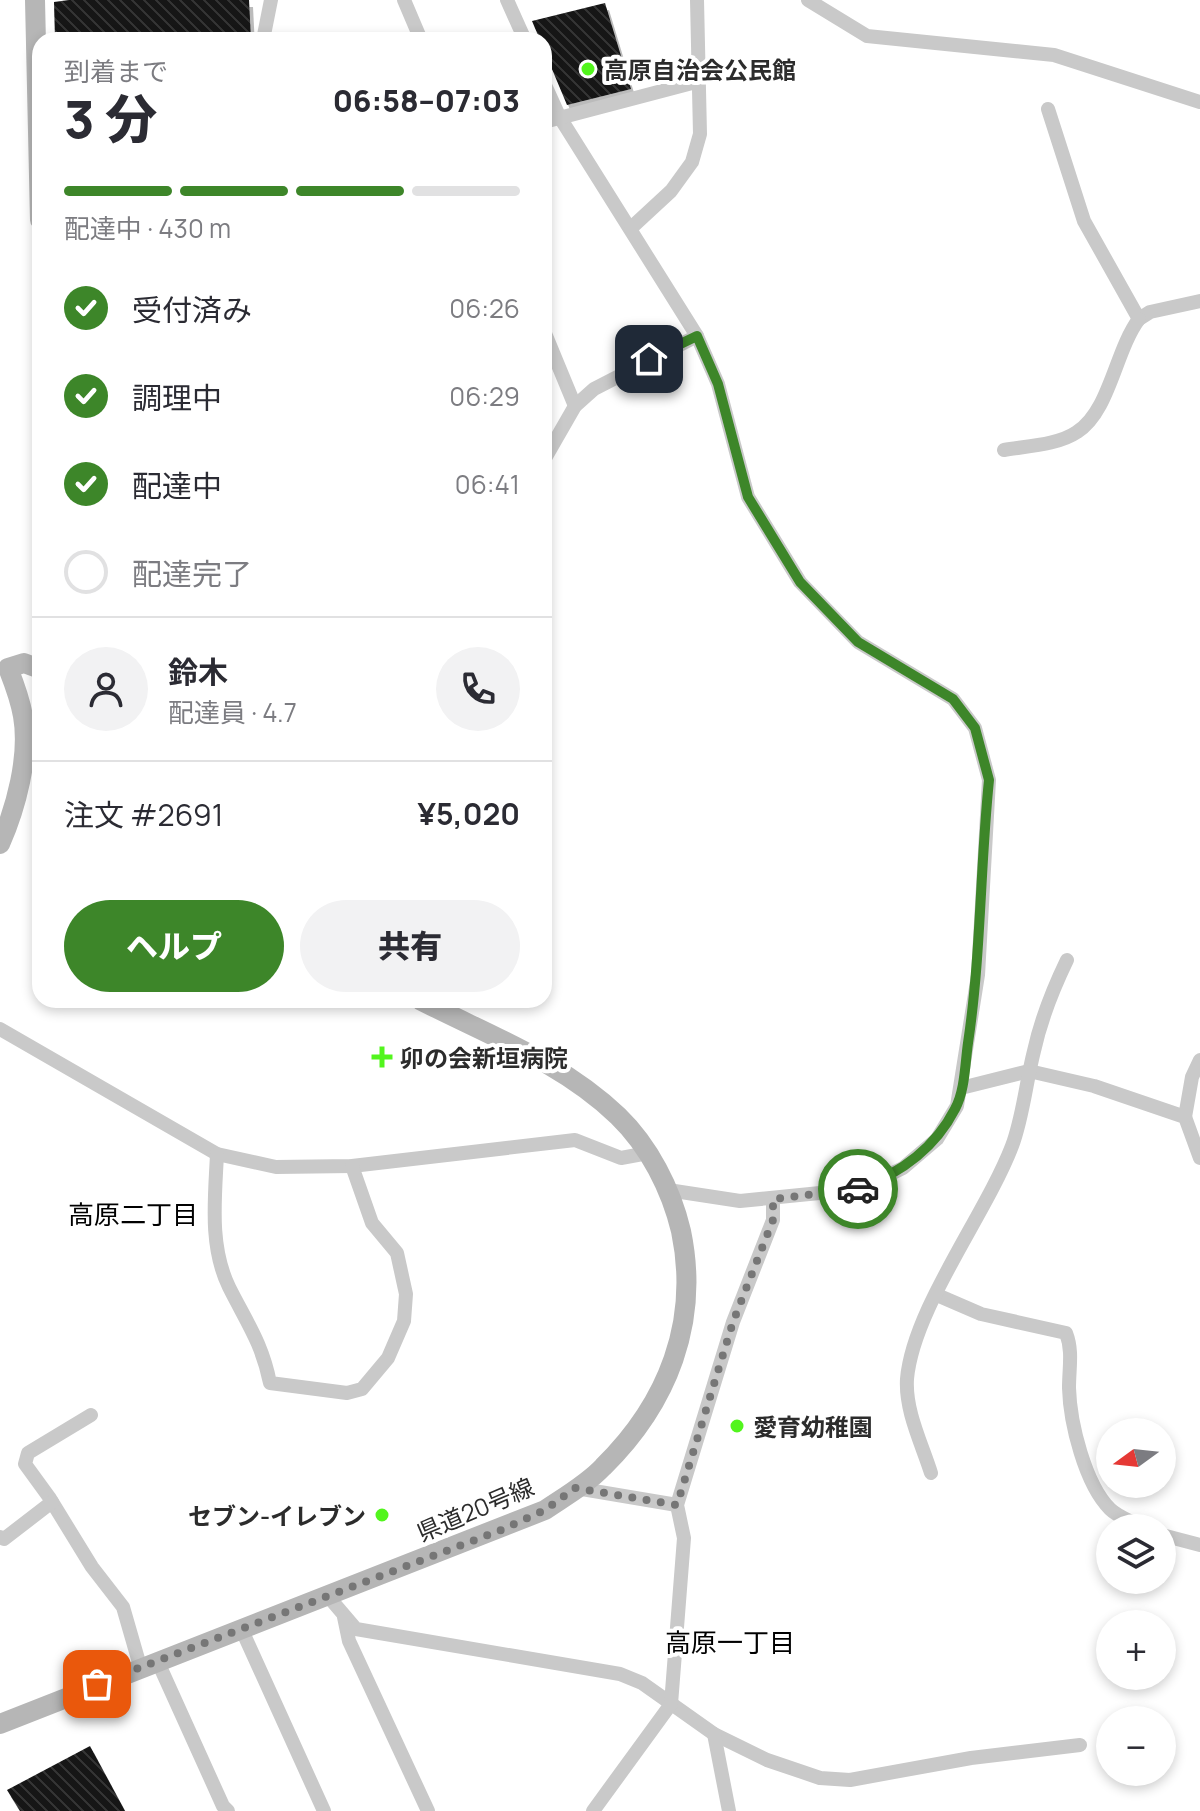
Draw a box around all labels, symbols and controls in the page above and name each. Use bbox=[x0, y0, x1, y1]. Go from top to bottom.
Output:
text: 到着まで bbox=[64, 53, 168, 89]
place label: 高原自治会公民館 bbox=[604, 53, 796, 86]
marker: 高原自治会公民館 bbox=[579, 60, 597, 78]
text: 06:58–07:03 bbox=[333, 80, 520, 121]
text: 3 分 bbox=[64, 83, 157, 154]
text: 配達中 · 430 m bbox=[64, 210, 231, 246]
icon: check bbox=[64, 286, 108, 330]
text: 受付済み bbox=[132, 289, 252, 330]
text: 06:26 bbox=[449, 290, 520, 326]
pin bbox=[615, 325, 683, 393]
icon: home bbox=[627, 337, 671, 381]
icon: check bbox=[64, 374, 108, 418]
text: 調理中 bbox=[132, 377, 222, 418]
text: 06:29 bbox=[449, 378, 520, 414]
icon: check bbox=[64, 462, 108, 506]
text: 配達中 bbox=[132, 465, 222, 506]
text: 06:41 bbox=[455, 466, 520, 502]
text: 配達完了 bbox=[132, 553, 252, 594]
button: person bbox=[64, 647, 148, 731]
button: phone bbox=[436, 647, 520, 731]
text: 鈴木 bbox=[168, 651, 228, 692]
text: 配達員 · 4.7 bbox=[168, 694, 297, 730]
text: ¥5,020 bbox=[418, 793, 520, 834]
text: 注文 #2691 bbox=[64, 794, 223, 835]
button: ヘルプ bbox=[64, 900, 284, 992]
button: 共有 bbox=[300, 900, 520, 992]
place label: 卯の会新垣病院 bbox=[400, 1041, 568, 1074]
marker: 卯の会新垣病院 bbox=[371, 1046, 393, 1068]
courier bbox=[818, 1149, 898, 1229]
icon: car bbox=[836, 1167, 880, 1211]
district label: 高原二丁目 bbox=[68, 1196, 198, 1232]
place label: 愛育幼稚園 bbox=[753, 1410, 873, 1443]
marker: 愛育幼稚園 bbox=[728, 1417, 746, 1435]
north arrow bbox=[1096, 1418, 1176, 1498]
map controls bbox=[1096, 1418, 1176, 1786]
street label: 県道20号線 bbox=[411, 1470, 539, 1548]
place label: セブン-イレブン bbox=[188, 1499, 366, 1532]
marker: セブン-イレブン bbox=[373, 1506, 391, 1524]
button: layers bbox=[1096, 1514, 1176, 1594]
button: + bbox=[1096, 1610, 1176, 1690]
district label: 高原一丁目 bbox=[665, 1624, 795, 1660]
pin bbox=[63, 1650, 131, 1718]
icon: bag bbox=[75, 1662, 119, 1706]
button: − bbox=[1096, 1706, 1176, 1786]

